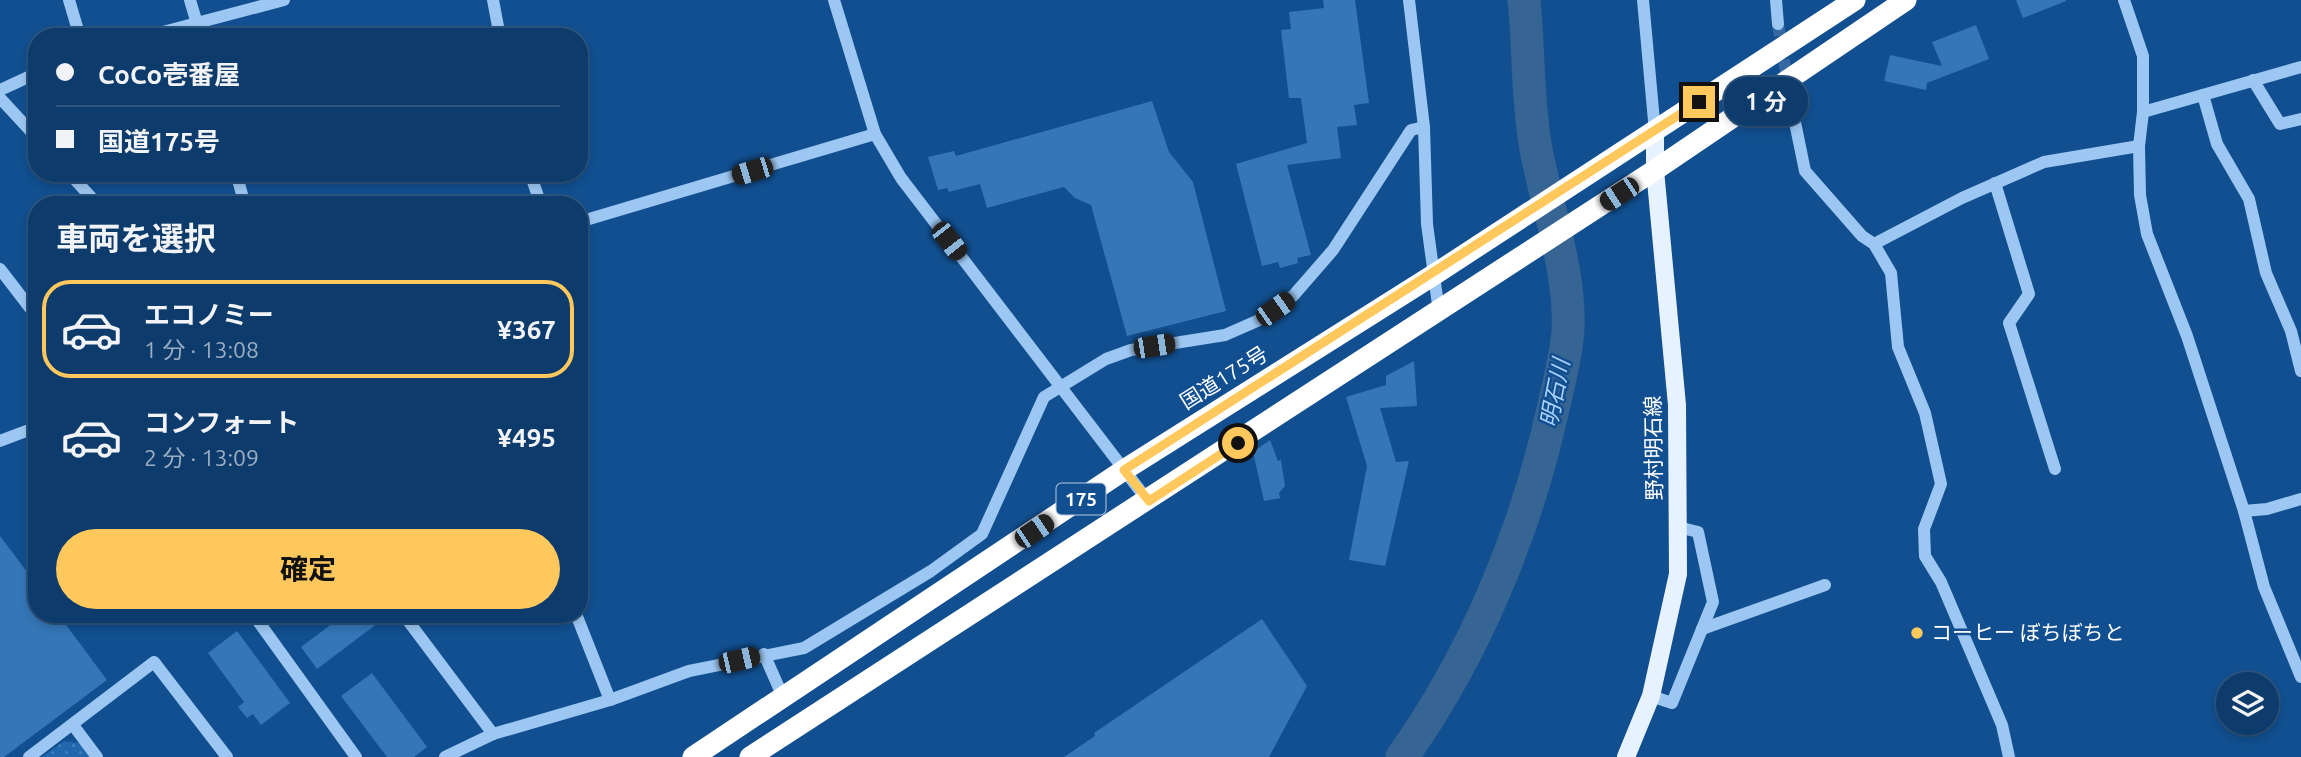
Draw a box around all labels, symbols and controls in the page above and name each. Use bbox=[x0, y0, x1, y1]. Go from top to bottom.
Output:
text: CoCo壱番屋 bbox=[98, 60, 240, 89]
callout: 1 分 bbox=[1724, 78, 1808, 126]
route end bbox=[1683, 86, 1715, 118]
text: 1 分 bbox=[1745, 89, 1787, 114]
text: 国道175号 bbox=[98, 127, 220, 156]
car bbox=[729, 155, 776, 187]
car bbox=[1596, 174, 1643, 214]
car bbox=[928, 218, 971, 264]
text: 車両を選択 bbox=[56, 220, 216, 256]
car bbox=[1252, 288, 1299, 330]
icon: car bbox=[60, 298, 123, 361]
text: エコノミー bbox=[144, 300, 274, 329]
text: ¥367 bbox=[497, 315, 556, 344]
car bbox=[1132, 332, 1177, 360]
text: 1 分 · 13:08 bbox=[144, 337, 259, 362]
street label: 国道175号 bbox=[1175, 341, 1272, 413]
water label: 明石川 bbox=[1536, 354, 1574, 429]
street label: 野村明石線 bbox=[1640, 395, 1666, 501]
icon: car bbox=[60, 406, 123, 469]
text: コンフォート bbox=[144, 408, 299, 437]
text: ¥495 bbox=[497, 423, 556, 452]
route start bbox=[1222, 427, 1254, 459]
text: 2 分 · 13:09 bbox=[144, 445, 259, 470]
road number: 175 bbox=[1056, 484, 1106, 514]
car bbox=[1011, 511, 1058, 551]
button: 確定 bbox=[56, 529, 560, 609]
place label: コーヒー ぼちぼちと bbox=[1931, 620, 2125, 644]
marker: コーヒー ぼちぼちと bbox=[1909, 625, 1925, 641]
car bbox=[717, 645, 762, 675]
map controls bbox=[2216, 672, 2279, 735]
button: layers bbox=[2216, 672, 2279, 735]

